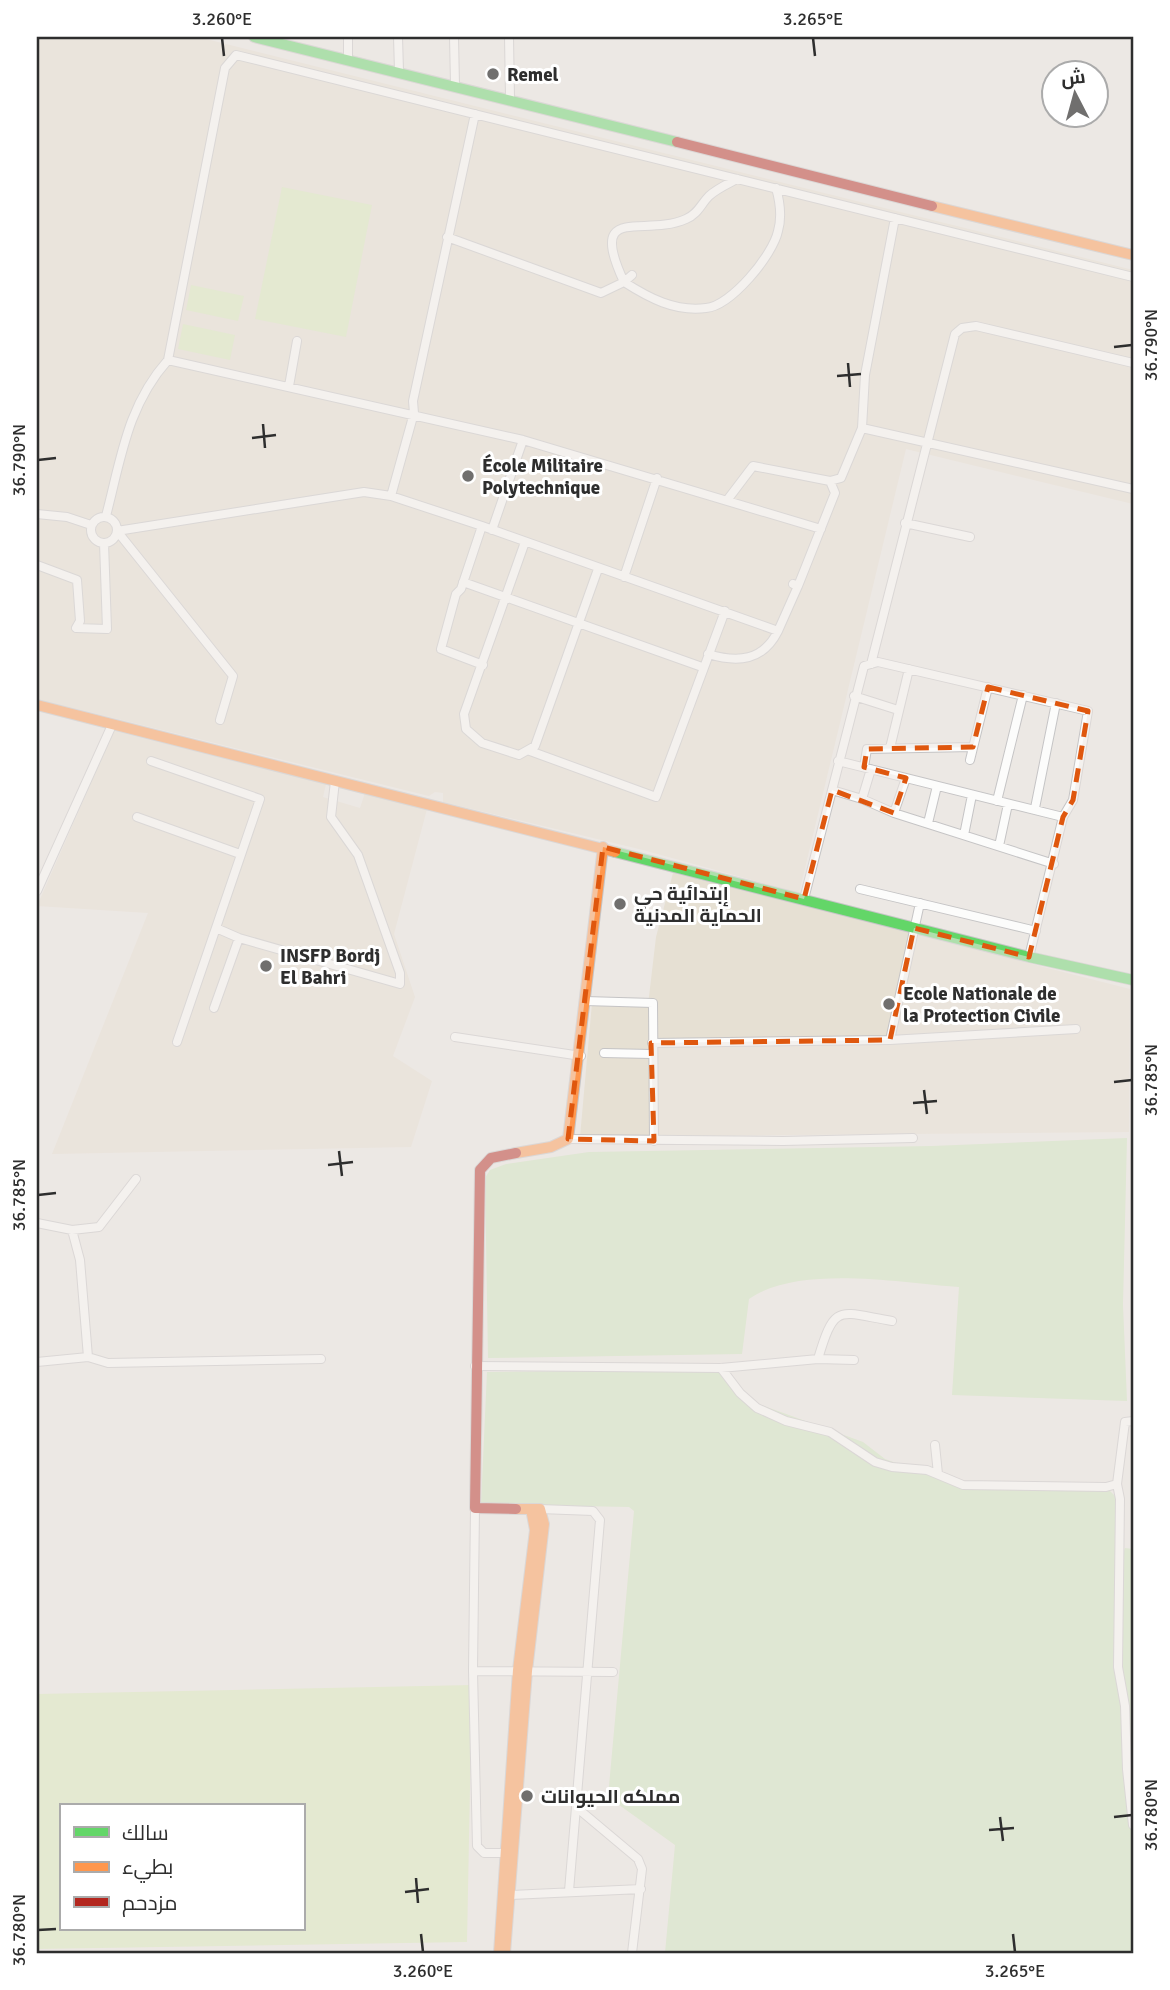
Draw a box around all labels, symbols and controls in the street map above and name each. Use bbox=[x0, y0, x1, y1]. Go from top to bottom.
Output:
text: 3.260°E bbox=[192, 8, 252, 30]
text: 3.265°E bbox=[783, 8, 843, 30]
north arrow bbox=[1040, 60, 1110, 130]
place label: Remel bbox=[507, 63, 559, 87]
text: ش bbox=[1060, 65, 1087, 91]
marker: Remel bbox=[485, 66, 501, 82]
text: 36.790°N bbox=[1140, 309, 1162, 381]
text: 36.790°N bbox=[8, 424, 30, 496]
place label: École Militaire Polytechnique bbox=[482, 454, 603, 500]
marker: École Militaire Polytechnique bbox=[460, 468, 476, 484]
place label: إبتدائية حي الحماية المدنية bbox=[634, 882, 762, 928]
marker: إبتدائية حي الحماية المدنية bbox=[612, 896, 628, 912]
place label: INSFP Bordj El Bahri bbox=[280, 944, 380, 990]
marker: INSFP Bordj El Bahri bbox=[258, 958, 274, 974]
place label: Ecole Nationale de la Protection Civile bbox=[903, 982, 1060, 1028]
marker: Ecole Nationale de la Protection Civile bbox=[881, 996, 897, 1012]
text: 36.785°N bbox=[1140, 1044, 1162, 1116]
text: 36.785°N bbox=[8, 1159, 30, 1231]
text: 36.780°N bbox=[1140, 1779, 1162, 1851]
place label: مملكه الحيوانات bbox=[541, 1785, 680, 1809]
marker: مملكه الحيوانات bbox=[519, 1788, 535, 1804]
legend bbox=[60, 1804, 304, 1930]
text: سالك bbox=[122, 1820, 169, 1846]
text: بطيء bbox=[122, 1854, 173, 1883]
text: مزدحم bbox=[122, 1890, 177, 1917]
text: 36.780°N bbox=[8, 1894, 30, 1966]
text: 3.260°E bbox=[393, 1960, 453, 1982]
text: 3.265°E bbox=[985, 1960, 1045, 1982]

